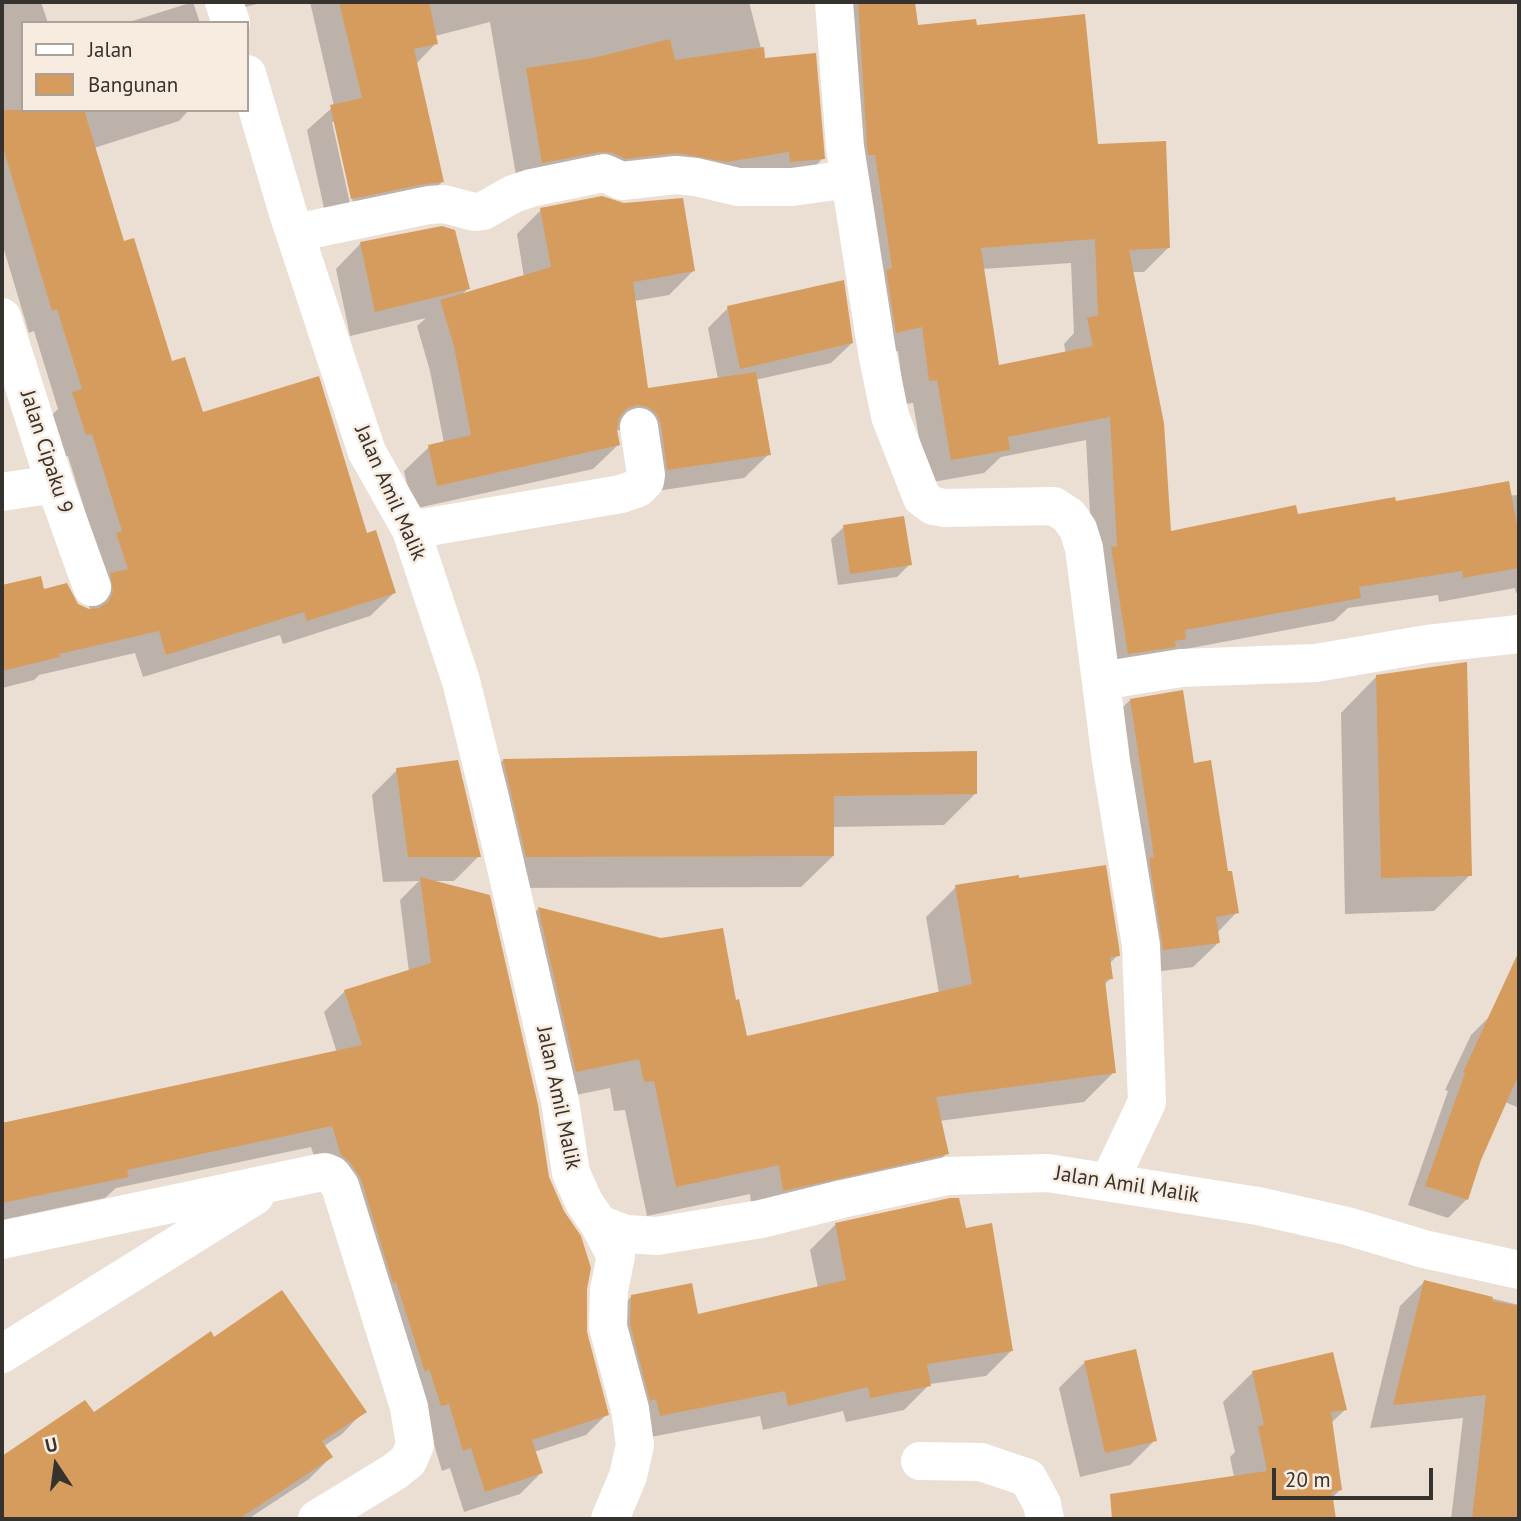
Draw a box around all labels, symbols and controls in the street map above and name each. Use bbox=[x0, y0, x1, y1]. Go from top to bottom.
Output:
legend bbox=[21, 21, 248, 112]
text: Jalan bbox=[88, 36, 133, 63]
text: Bangunan bbox=[88, 71, 178, 98]
street label: Jalan Cipaku 9 bbox=[14, 387, 78, 517]
street label: Jalan Amil Malik bbox=[349, 421, 431, 565]
street label: Jalan Amil Malik bbox=[531, 1024, 585, 1172]
street label: Jalan Amil Malik bbox=[1053, 1161, 1201, 1209]
north arrow bbox=[21, 1430, 91, 1500]
text: U bbox=[43, 1432, 60, 1458]
scale bar bbox=[1276, 1454, 1437, 1498]
text: 20 m bbox=[1285, 1466, 1331, 1493]

